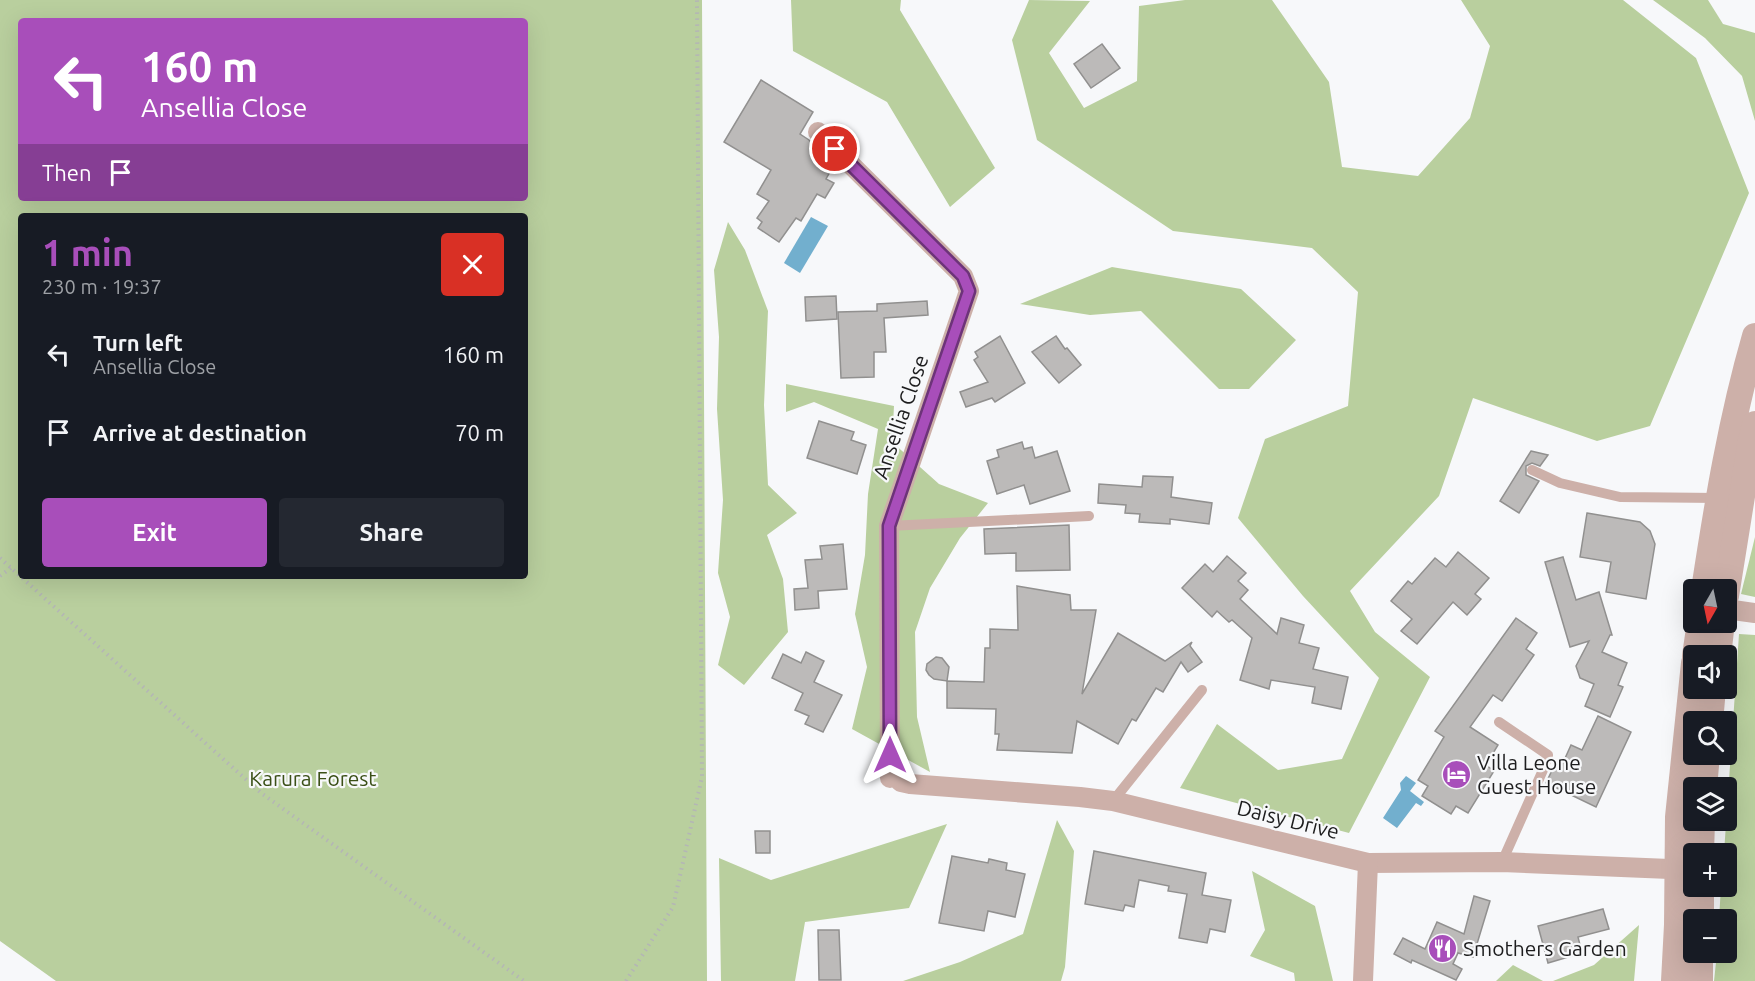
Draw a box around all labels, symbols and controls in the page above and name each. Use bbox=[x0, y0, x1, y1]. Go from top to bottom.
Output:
icon: left bbox=[42, 42, 120, 120]
text: 160 m bbox=[141, 43, 258, 90]
text: Ansellia Close bbox=[141, 92, 307, 122]
pin bbox=[809, 123, 860, 174]
icon: arrive bbox=[818, 132, 851, 165]
icon: arrive bbox=[104, 156, 137, 189]
text: Then bbox=[42, 160, 92, 185]
text: 1 min bbox=[42, 232, 133, 273]
button: close bbox=[441, 233, 504, 296]
text: 230 m · 19:37 bbox=[42, 275, 162, 298]
text: Turn left bbox=[93, 330, 183, 355]
icon: left bbox=[42, 338, 75, 371]
text: 160 m bbox=[443, 342, 504, 367]
street label: Ansellia Close bbox=[868, 352, 932, 482]
text: Ansellia Close bbox=[93, 355, 216, 378]
icon: arrive bbox=[42, 416, 75, 449]
text: Arrive at destination bbox=[93, 420, 307, 445]
text: 70 m bbox=[455, 420, 504, 445]
button: Exit bbox=[42, 498, 267, 567]
button: Share bbox=[279, 498, 504, 567]
north arrow bbox=[1683, 579, 1737, 633]
map controls bbox=[1683, 579, 1737, 963]
button: sound bbox=[1683, 645, 1737, 699]
button: search bbox=[1683, 711, 1737, 765]
position arrow bbox=[858, 723, 922, 787]
place label: Villa Leone Guest House bbox=[1477, 750, 1596, 798]
hotel icon: Villa Leone Guest House bbox=[1440, 759, 1472, 791]
park label: Karura Forest bbox=[249, 766, 377, 790]
button: layers bbox=[1683, 777, 1737, 831]
street label: Daisy Drive bbox=[1235, 795, 1342, 843]
button: + bbox=[1683, 843, 1737, 897]
button: − bbox=[1683, 909, 1737, 963]
restaurant icon: Smothers Garden bbox=[1426, 933, 1458, 965]
place label: Smothers Garden bbox=[1463, 936, 1627, 960]

